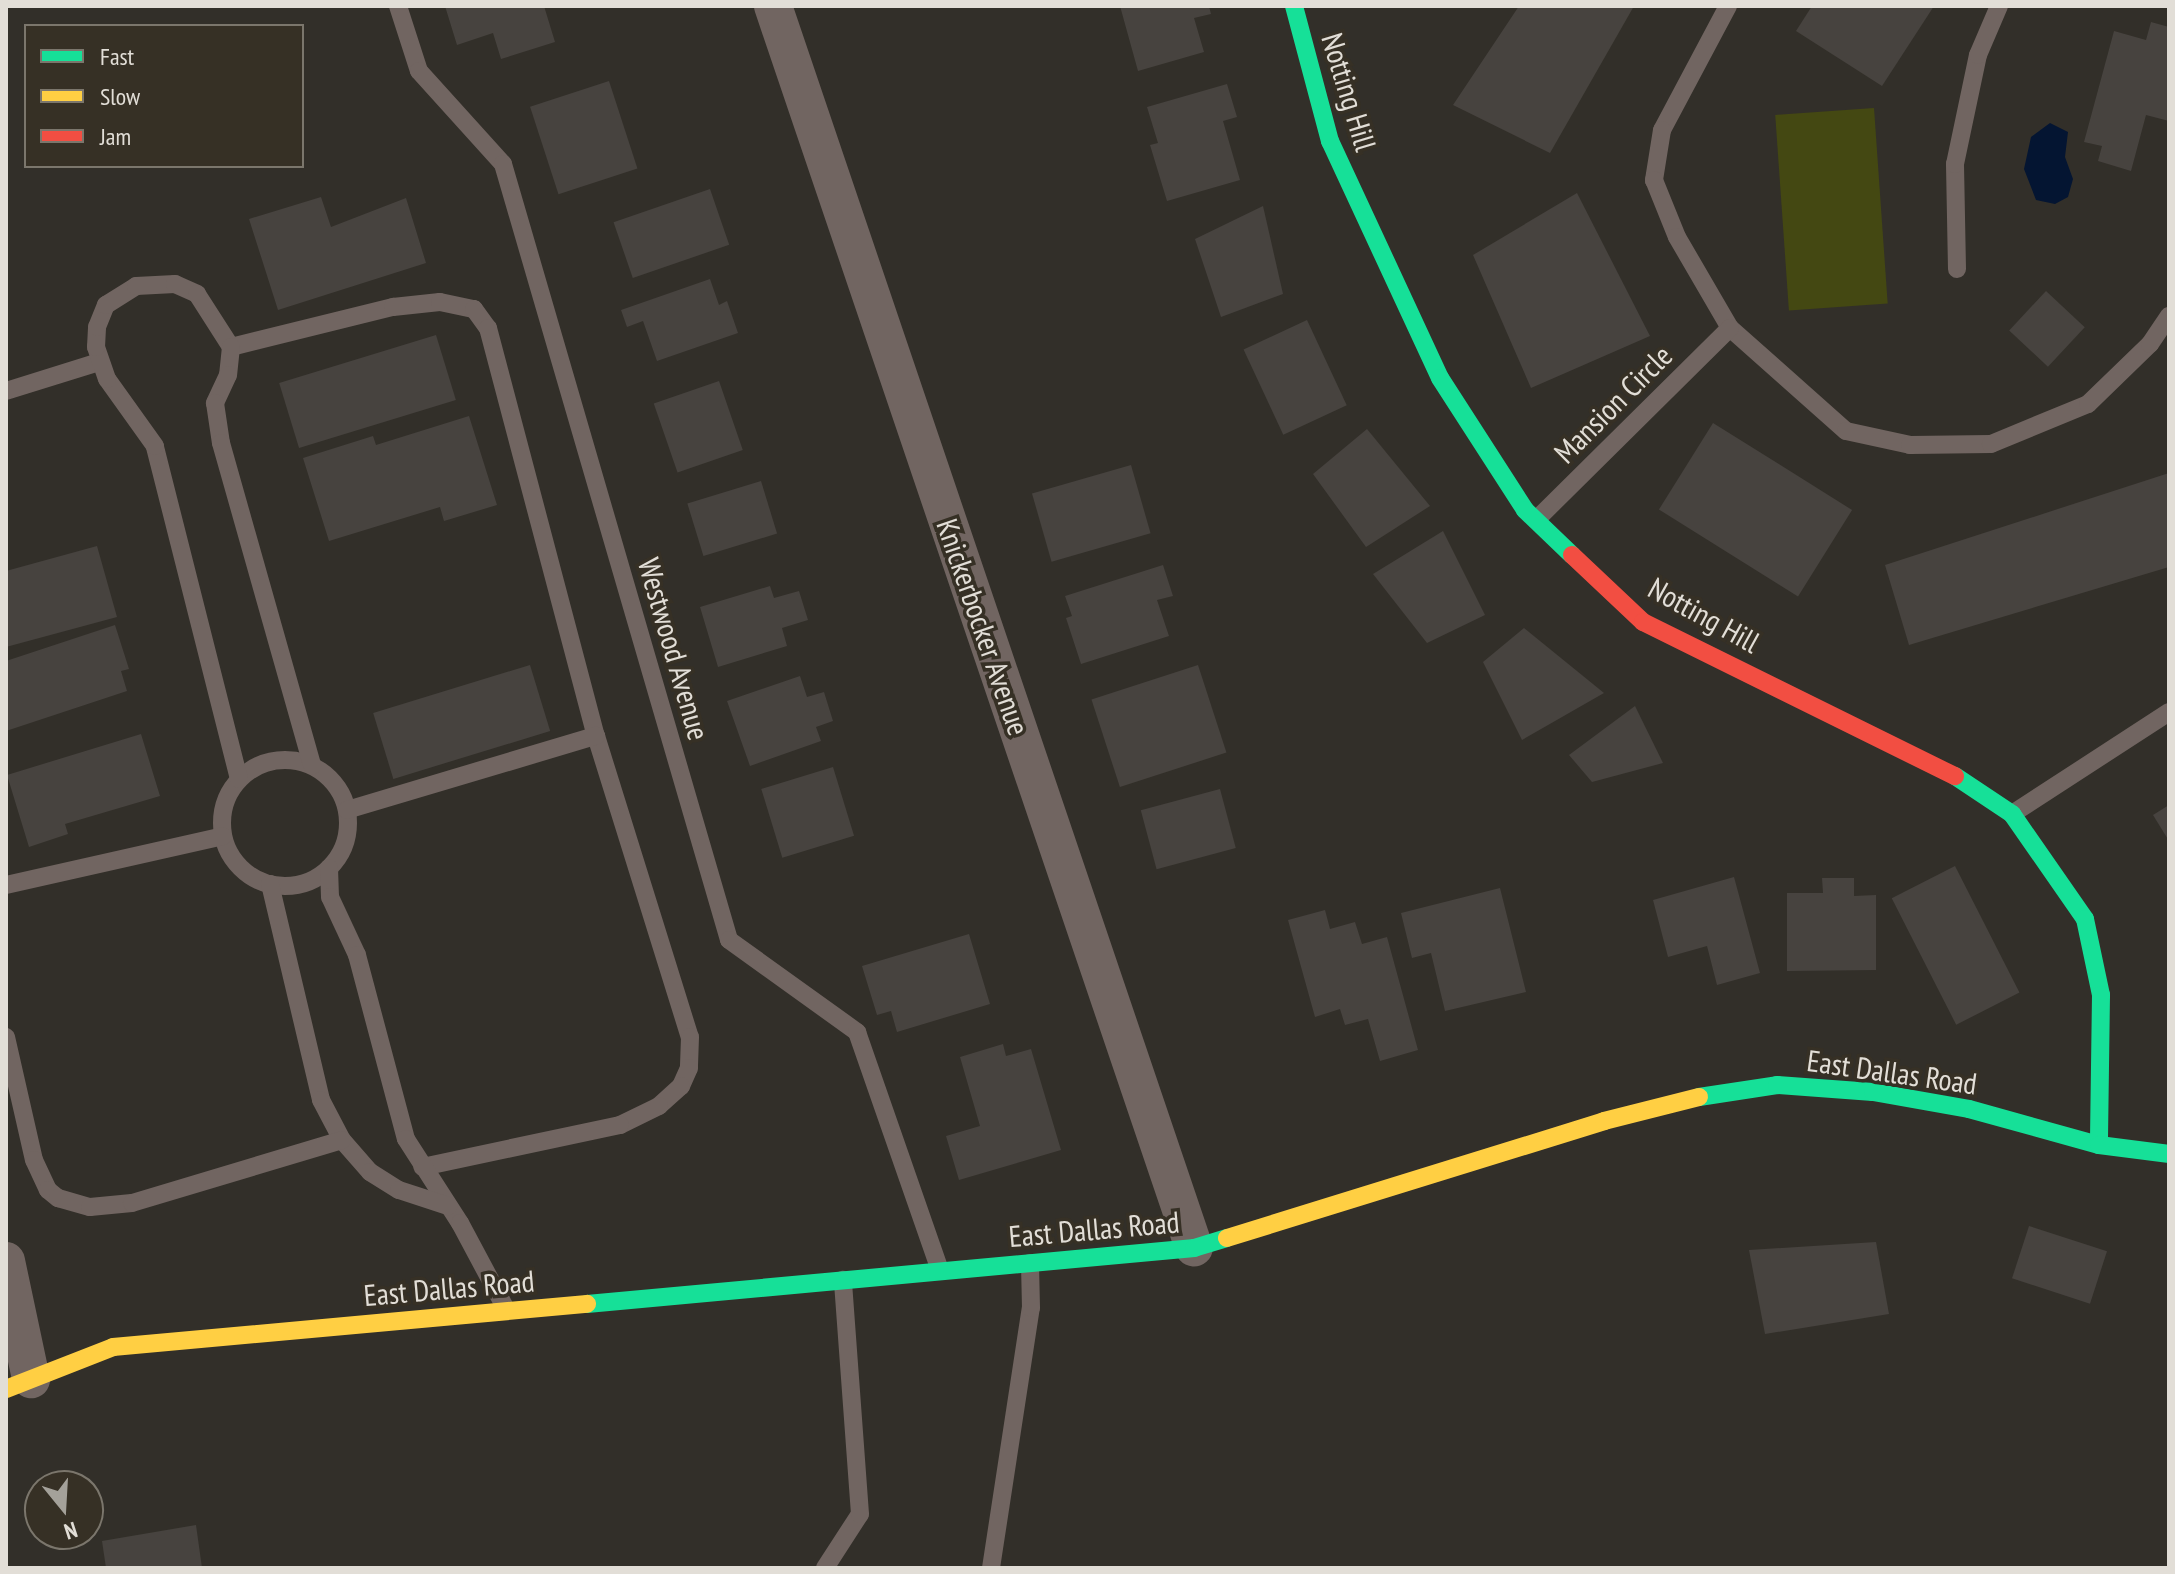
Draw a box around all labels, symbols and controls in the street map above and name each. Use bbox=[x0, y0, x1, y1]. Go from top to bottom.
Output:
legend bbox=[24, 24, 304, 168]
street label: Notting Hill bbox=[1314, 29, 1384, 155]
text: Fast bbox=[100, 41, 134, 72]
text: Slow bbox=[100, 81, 140, 112]
text: Jam bbox=[100, 121, 131, 152]
street label: Mansion Circle bbox=[1547, 338, 1679, 470]
street label: Knickerbocker Avenue bbox=[929, 514, 1037, 740]
street label: Westwood Avenue bbox=[631, 553, 717, 745]
street label: Notting Hill bbox=[1642, 570, 1766, 660]
street label: East Dallas Road bbox=[1805, 1042, 1979, 1102]
street label: East Dallas Road bbox=[1007, 1204, 1181, 1254]
street label: East Dallas Road bbox=[362, 1263, 536, 1313]
north arrow bbox=[24, 1470, 104, 1550]
text: N bbox=[61, 1516, 81, 1546]

